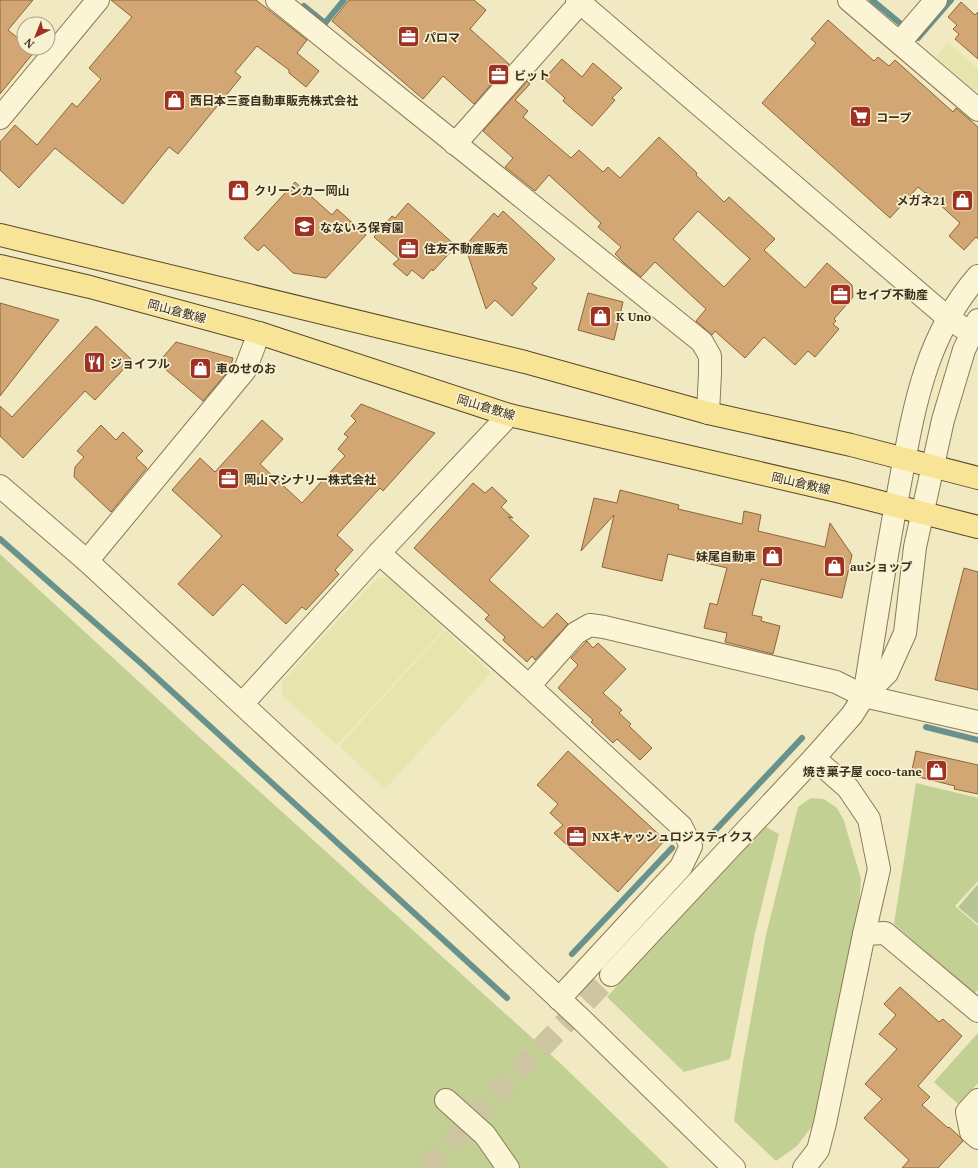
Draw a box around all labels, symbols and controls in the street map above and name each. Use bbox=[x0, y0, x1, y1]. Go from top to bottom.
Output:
north arrow bbox=[16, 16, 56, 56]
office icon: パロマ bbox=[396, 24, 422, 50]
place label: パロマ bbox=[424, 30, 460, 45]
text: N bbox=[21, 35, 37, 51]
office icon: ビット bbox=[485, 62, 511, 88]
place label: ビット bbox=[514, 68, 550, 83]
shop icon: 西日本三菱自動車販売株式会社 bbox=[161, 87, 187, 113]
place label: 西日本三菱自動車販売株式会社 bbox=[190, 93, 358, 108]
supermarket icon: コープ bbox=[847, 104, 873, 130]
place label: コープ bbox=[876, 110, 911, 125]
shop icon: クリーンカー岡山 bbox=[226, 177, 252, 203]
place label: クリーンカー岡山 bbox=[254, 183, 349, 198]
shop icon: メガネ21 bbox=[949, 187, 975, 213]
place label: メガネ21 bbox=[896, 193, 946, 208]
school or university icon: なないろ保育園 bbox=[291, 214, 317, 240]
place label: なないろ保育園 bbox=[320, 220, 404, 235]
office icon: 住友不動産販売 bbox=[395, 235, 421, 261]
place label: 住友不動産販売 bbox=[424, 241, 508, 256]
office icon: セイブ不動産 bbox=[828, 281, 854, 307]
place label: セイブ不動産 bbox=[856, 287, 928, 302]
street label: 岡山倉敷線 bbox=[146, 296, 208, 326]
shop icon: K Uno bbox=[588, 303, 614, 329]
place label: K Uno bbox=[616, 309, 651, 324]
restaurant icon: ジョイフル bbox=[82, 350, 108, 376]
shop icon: 車のせのお bbox=[188, 355, 214, 381]
place label: ジョイフル bbox=[110, 356, 170, 371]
place label: 車のせのお bbox=[216, 361, 276, 376]
street label: 岡山倉敷線 bbox=[455, 391, 517, 423]
office icon: 岡山マシナリー株式会社 bbox=[215, 466, 241, 492]
street label: 岡山倉敷線 bbox=[770, 469, 832, 497]
place label: 岡山マシナリー株式会社 bbox=[244, 472, 376, 487]
shop icon: 妹尾自動車 bbox=[759, 543, 785, 569]
place label: 妹尾自動車 bbox=[696, 549, 756, 564]
shop icon: auショップ bbox=[821, 553, 847, 579]
place label: auショップ bbox=[850, 559, 912, 574]
shop icon: 焼き菓子屋 coco-tane bbox=[924, 758, 950, 784]
place label: 焼き菓子屋 coco-tane bbox=[803, 764, 923, 779]
office icon: NXキャッシュロジスティクス bbox=[564, 823, 590, 849]
place label: NXキャッシュロジスティクス bbox=[592, 829, 753, 844]

